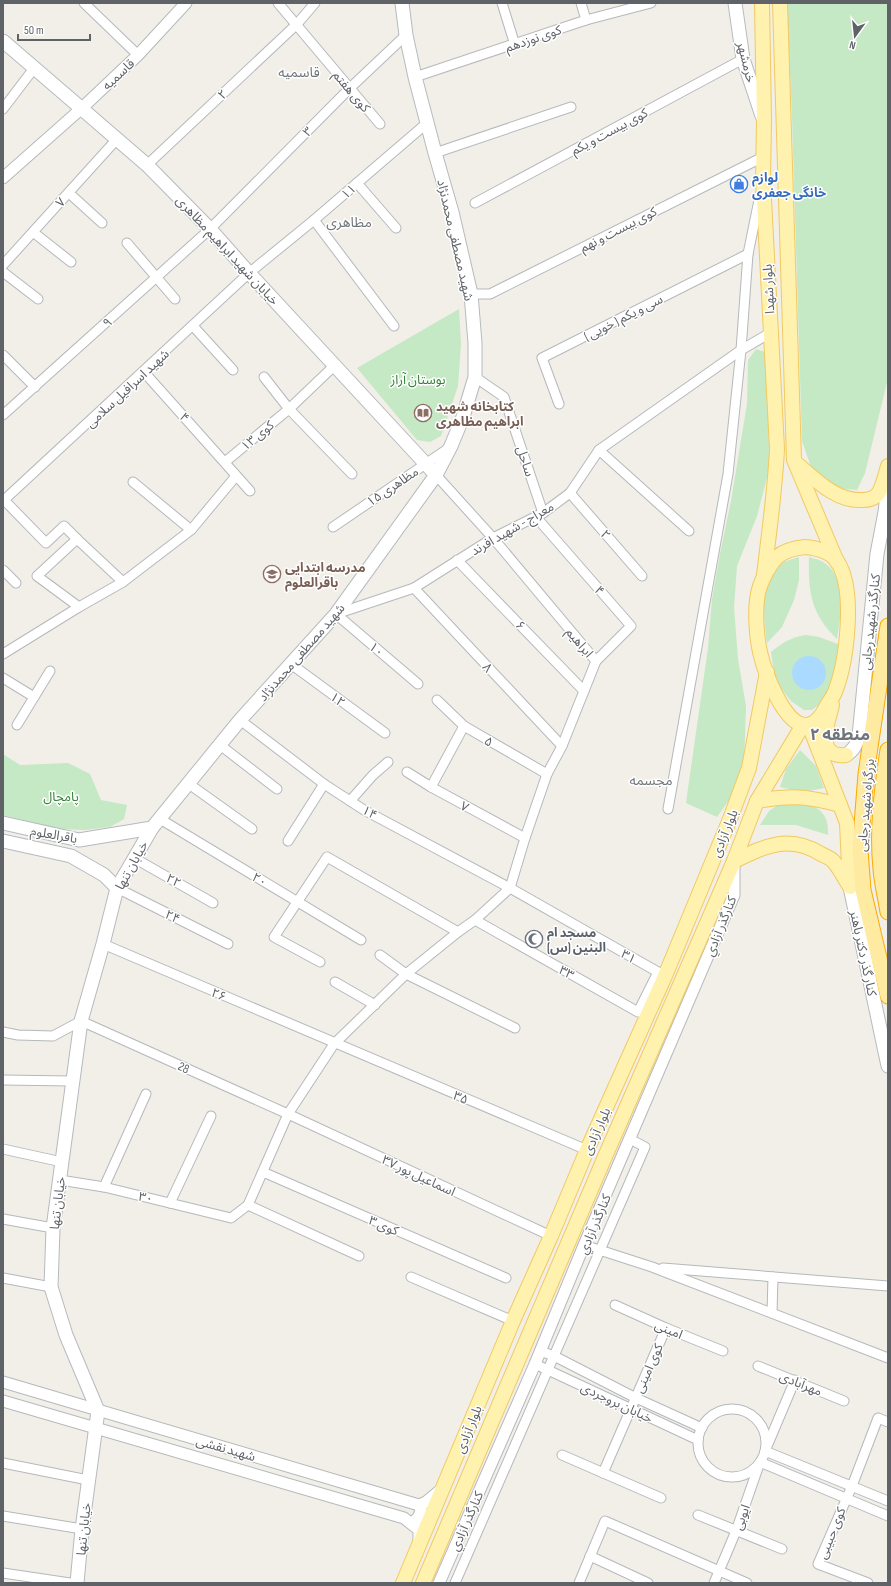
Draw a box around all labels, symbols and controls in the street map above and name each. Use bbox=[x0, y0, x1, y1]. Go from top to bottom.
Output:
scale bar bbox=[18, 16, 90, 42]
north arrow bbox=[835, 16, 875, 56]
street label: کوی نوزدهم bbox=[503, 22, 565, 58]
text: 50 m bbox=[24, 23, 44, 38]
text: N bbox=[848, 38, 857, 52]
street label: خرمشهر bbox=[733, 39, 759, 85]
street label: قاسمیه bbox=[99, 56, 138, 94]
district label: قاسمیه bbox=[278, 64, 320, 81]
street label: کوی هفتم bbox=[328, 68, 374, 118]
street label: ۲ bbox=[215, 86, 231, 103]
street label: کوی بیست و یکم bbox=[568, 105, 652, 161]
street label: ۳ bbox=[299, 123, 316, 140]
place label: لوازم خانگی جعفری bbox=[752, 170, 826, 201]
shop icon: لوازم خانگی جعفری bbox=[729, 174, 749, 194]
street label: شهید مصطفی محمدنژاد bbox=[433, 178, 477, 303]
street label: ۱۱ bbox=[338, 181, 360, 203]
street label: خیابان شهید ابراهیم مظاهری bbox=[171, 193, 282, 310]
street label: ۷ bbox=[52, 194, 70, 211]
street label: کوی بیست و نهم bbox=[577, 203, 661, 258]
district label: مظاهری bbox=[326, 214, 372, 231]
street label: بلوار شهدا bbox=[760, 263, 778, 314]
street label: سی و یکم ( خویی ) bbox=[581, 291, 667, 346]
street label: ۹ bbox=[100, 314, 116, 331]
street label: شهید اسرافیل سلامی bbox=[83, 346, 173, 432]
park label: بوستان آراز bbox=[390, 372, 445, 388]
place label: کتابخانه شهید ابراهیم مظاهری bbox=[436, 399, 523, 432]
library icon: کتابخانه شهید ابراهیم مظاهری bbox=[413, 403, 433, 423]
street label: ۴ bbox=[176, 410, 193, 426]
street label: کوی ۱۳ bbox=[238, 417, 278, 454]
street label: ساحل bbox=[513, 444, 537, 479]
street label: ۱۵ مظاهری bbox=[364, 464, 422, 510]
street label: معراج - شهید افرند bbox=[468, 498, 558, 561]
street label: ۲ bbox=[597, 527, 614, 543]
place label: مدرسه ابتدایی باقرالعلوم bbox=[285, 560, 366, 592]
school or university icon: مدرسه ابتدایی باقرالعلوم bbox=[262, 564, 282, 584]
street label: کنارگذر شهید رجایی bbox=[858, 573, 884, 671]
street label: ۴ bbox=[591, 583, 608, 599]
street label: شهید مصطفی محمدنژاد bbox=[255, 601, 349, 705]
street label: ۶ bbox=[512, 617, 529, 634]
street label: ابراهیم bbox=[561, 624, 596, 662]
street label: ۱۰ bbox=[366, 639, 387, 661]
street label: ۸ bbox=[479, 660, 496, 676]
street label: ۱۲ bbox=[327, 689, 348, 711]
district label: منطقه ۲ bbox=[810, 725, 870, 745]
street label: ۵ bbox=[481, 733, 496, 751]
street label: بزرگراه شهید رجایی bbox=[854, 758, 878, 852]
district label: مجسمه bbox=[629, 772, 673, 789]
park label: پامچال bbox=[43, 789, 79, 806]
street label: ۷ bbox=[457, 798, 472, 816]
street label: ۱۴ bbox=[359, 802, 380, 824]
street label: بلوار آزادی bbox=[708, 807, 742, 860]
street label: باقرالعلوم bbox=[29, 823, 79, 848]
street label: خیابان تنها bbox=[112, 838, 152, 893]
street label: ۲۰ bbox=[249, 869, 270, 891]
street label: ۲۲ bbox=[163, 870, 184, 891]
street label: کنارگذر آزادي bbox=[702, 893, 742, 960]
street label: ۲۴ bbox=[162, 906, 183, 927]
street label: کنار گذر دکتر باهنر bbox=[846, 908, 880, 998]
place label: مسجد ام البنین (س) bbox=[547, 925, 606, 956]
mosque icon: مسجد ام البنین (س) bbox=[524, 929, 544, 949]
street label: ۳۱ bbox=[618, 946, 639, 968]
street label: ۳۳ bbox=[556, 962, 577, 983]
street label: ۲۶ bbox=[209, 985, 229, 1005]
street label: 28 bbox=[175, 1058, 192, 1078]
street label: ۳۵ bbox=[451, 1088, 471, 1108]
street label: بلوار آزادی bbox=[579, 1105, 614, 1158]
street label: اسماعیل پور ۳۷ bbox=[379, 1152, 458, 1201]
street label: خیابان تنها bbox=[47, 1175, 69, 1231]
street label: ۳۰ bbox=[137, 1189, 155, 1207]
street label: کنارگذر آزادي bbox=[575, 1191, 617, 1258]
street label: کوی ۳ bbox=[366, 1213, 402, 1240]
street label: امینی bbox=[652, 1317, 685, 1343]
street label: کوی امینی bbox=[631, 1341, 667, 1396]
street label: مهرآبادی bbox=[777, 1368, 824, 1400]
street label: خیابان بروجردی bbox=[578, 1379, 655, 1427]
street label: بلوار آزادی bbox=[452, 1403, 486, 1456]
street label: شهید نقشی bbox=[194, 1433, 257, 1465]
street label: کنارگذر آزادي bbox=[447, 1489, 489, 1555]
street label: خیابان تنها bbox=[73, 1501, 95, 1556]
street label: ایوبی bbox=[730, 1502, 754, 1532]
street label: کوی حبیبی bbox=[814, 1505, 850, 1562]

